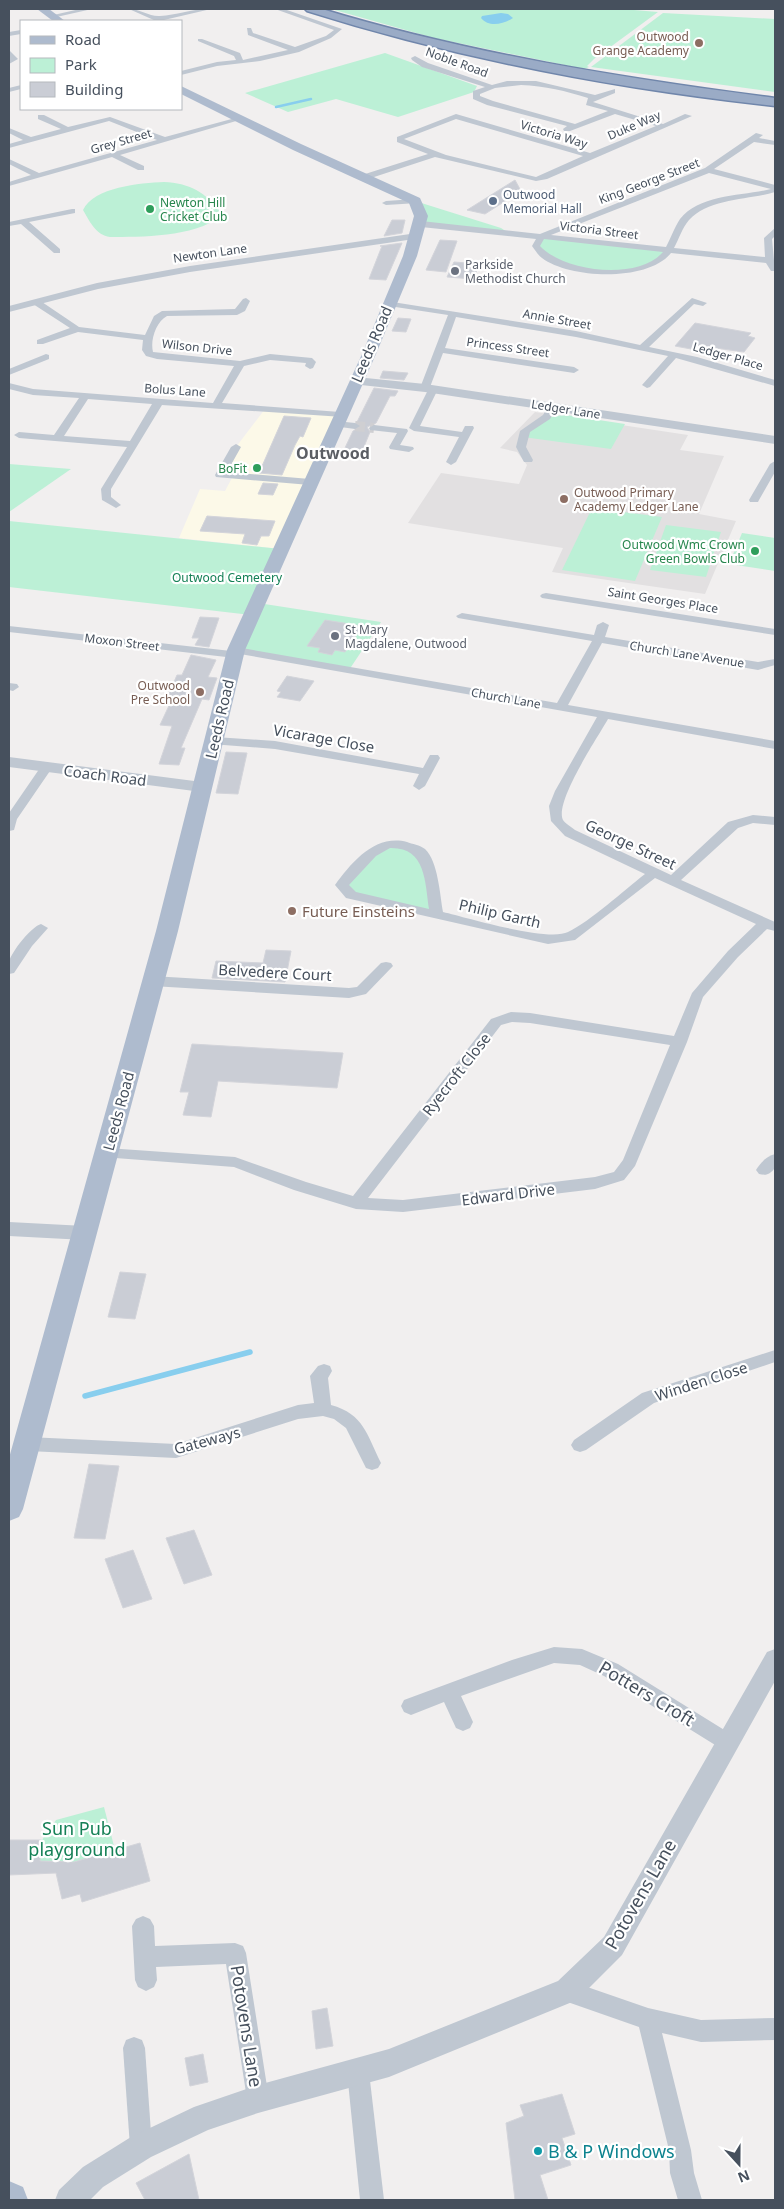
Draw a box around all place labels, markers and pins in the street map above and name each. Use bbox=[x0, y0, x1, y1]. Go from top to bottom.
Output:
place label: Outwood Grange Academy bbox=[592, 28, 690, 59]
marker: Outwood Grange Academy bbox=[693, 37, 705, 49]
place label: Outwood Memorial Hall bbox=[503, 186, 582, 217]
place label: Newton Hill Cricket Club bbox=[160, 194, 228, 225]
marker: Outwood Memorial Hall bbox=[487, 195, 499, 207]
marker: Newton Hill Cricket Club bbox=[144, 203, 156, 215]
place label: Parkside Methodist Church bbox=[465, 256, 566, 287]
marker: Parkside Methodist Church bbox=[449, 265, 461, 277]
place label: BoFit bbox=[218, 460, 248, 477]
marker: BoFit bbox=[251, 462, 263, 474]
place label: Outwood Primary Academy Ledger Lane bbox=[574, 484, 699, 515]
marker: Outwood Primary Academy Ledger Lane bbox=[558, 493, 570, 505]
place label: Outwood Wmc Crown Green Bowls Club bbox=[622, 536, 745, 567]
marker: Outwood Wmc Crown Green Bowls Club bbox=[749, 545, 761, 557]
place label: St Mary Magdalene, Outwood bbox=[345, 621, 467, 652]
marker: St Mary Magdalene, Outwood bbox=[329, 630, 341, 642]
place label: Outwood Pre School bbox=[131, 677, 190, 708]
marker: Outwood Pre School bbox=[194, 686, 206, 698]
place label: Future Einsteins bbox=[302, 901, 415, 921]
marker: Future Einsteins bbox=[286, 905, 298, 917]
place label: B & P Windows bbox=[548, 2139, 675, 2163]
marker: B & P Windows bbox=[532, 2145, 544, 2157]

